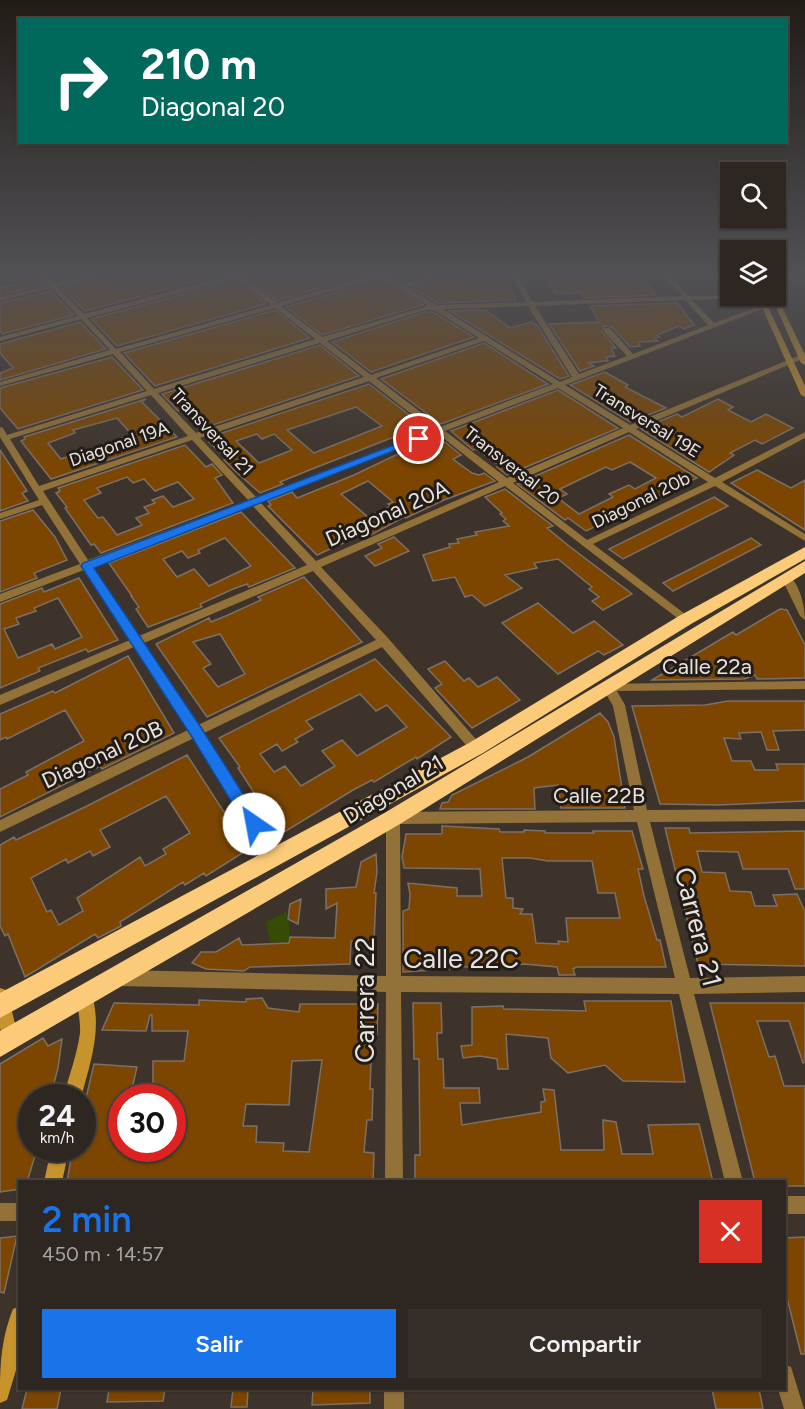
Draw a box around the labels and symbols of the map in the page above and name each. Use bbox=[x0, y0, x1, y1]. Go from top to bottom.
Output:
street label: Transversal 19E bbox=[589, 379, 705, 463]
street label: Transversal 21 bbox=[166, 384, 258, 480]
pin bbox=[393, 413, 444, 464]
street label: Diagonal 19A bbox=[66, 417, 172, 471]
street label: Transversal 20 bbox=[460, 422, 564, 510]
street label: Diagonal 20b bbox=[588, 467, 694, 533]
street label: Diagonal 20A bbox=[321, 474, 453, 553]
street label: Calle 22a bbox=[662, 653, 752, 680]
street label: Diagonal 20B bbox=[37, 715, 167, 794]
street label: Diagonal 21 bbox=[338, 749, 448, 830]
street label: Calle 22B bbox=[553, 782, 645, 809]
position arrow bbox=[222, 792, 286, 856]
street label: Carrera 21 bbox=[668, 864, 729, 990]
street label: Carrera 22 bbox=[348, 937, 381, 1063]
street label: Calle 22C bbox=[403, 942, 519, 975]
speed limit sign: 30 bbox=[108, 1084, 186, 1162]

